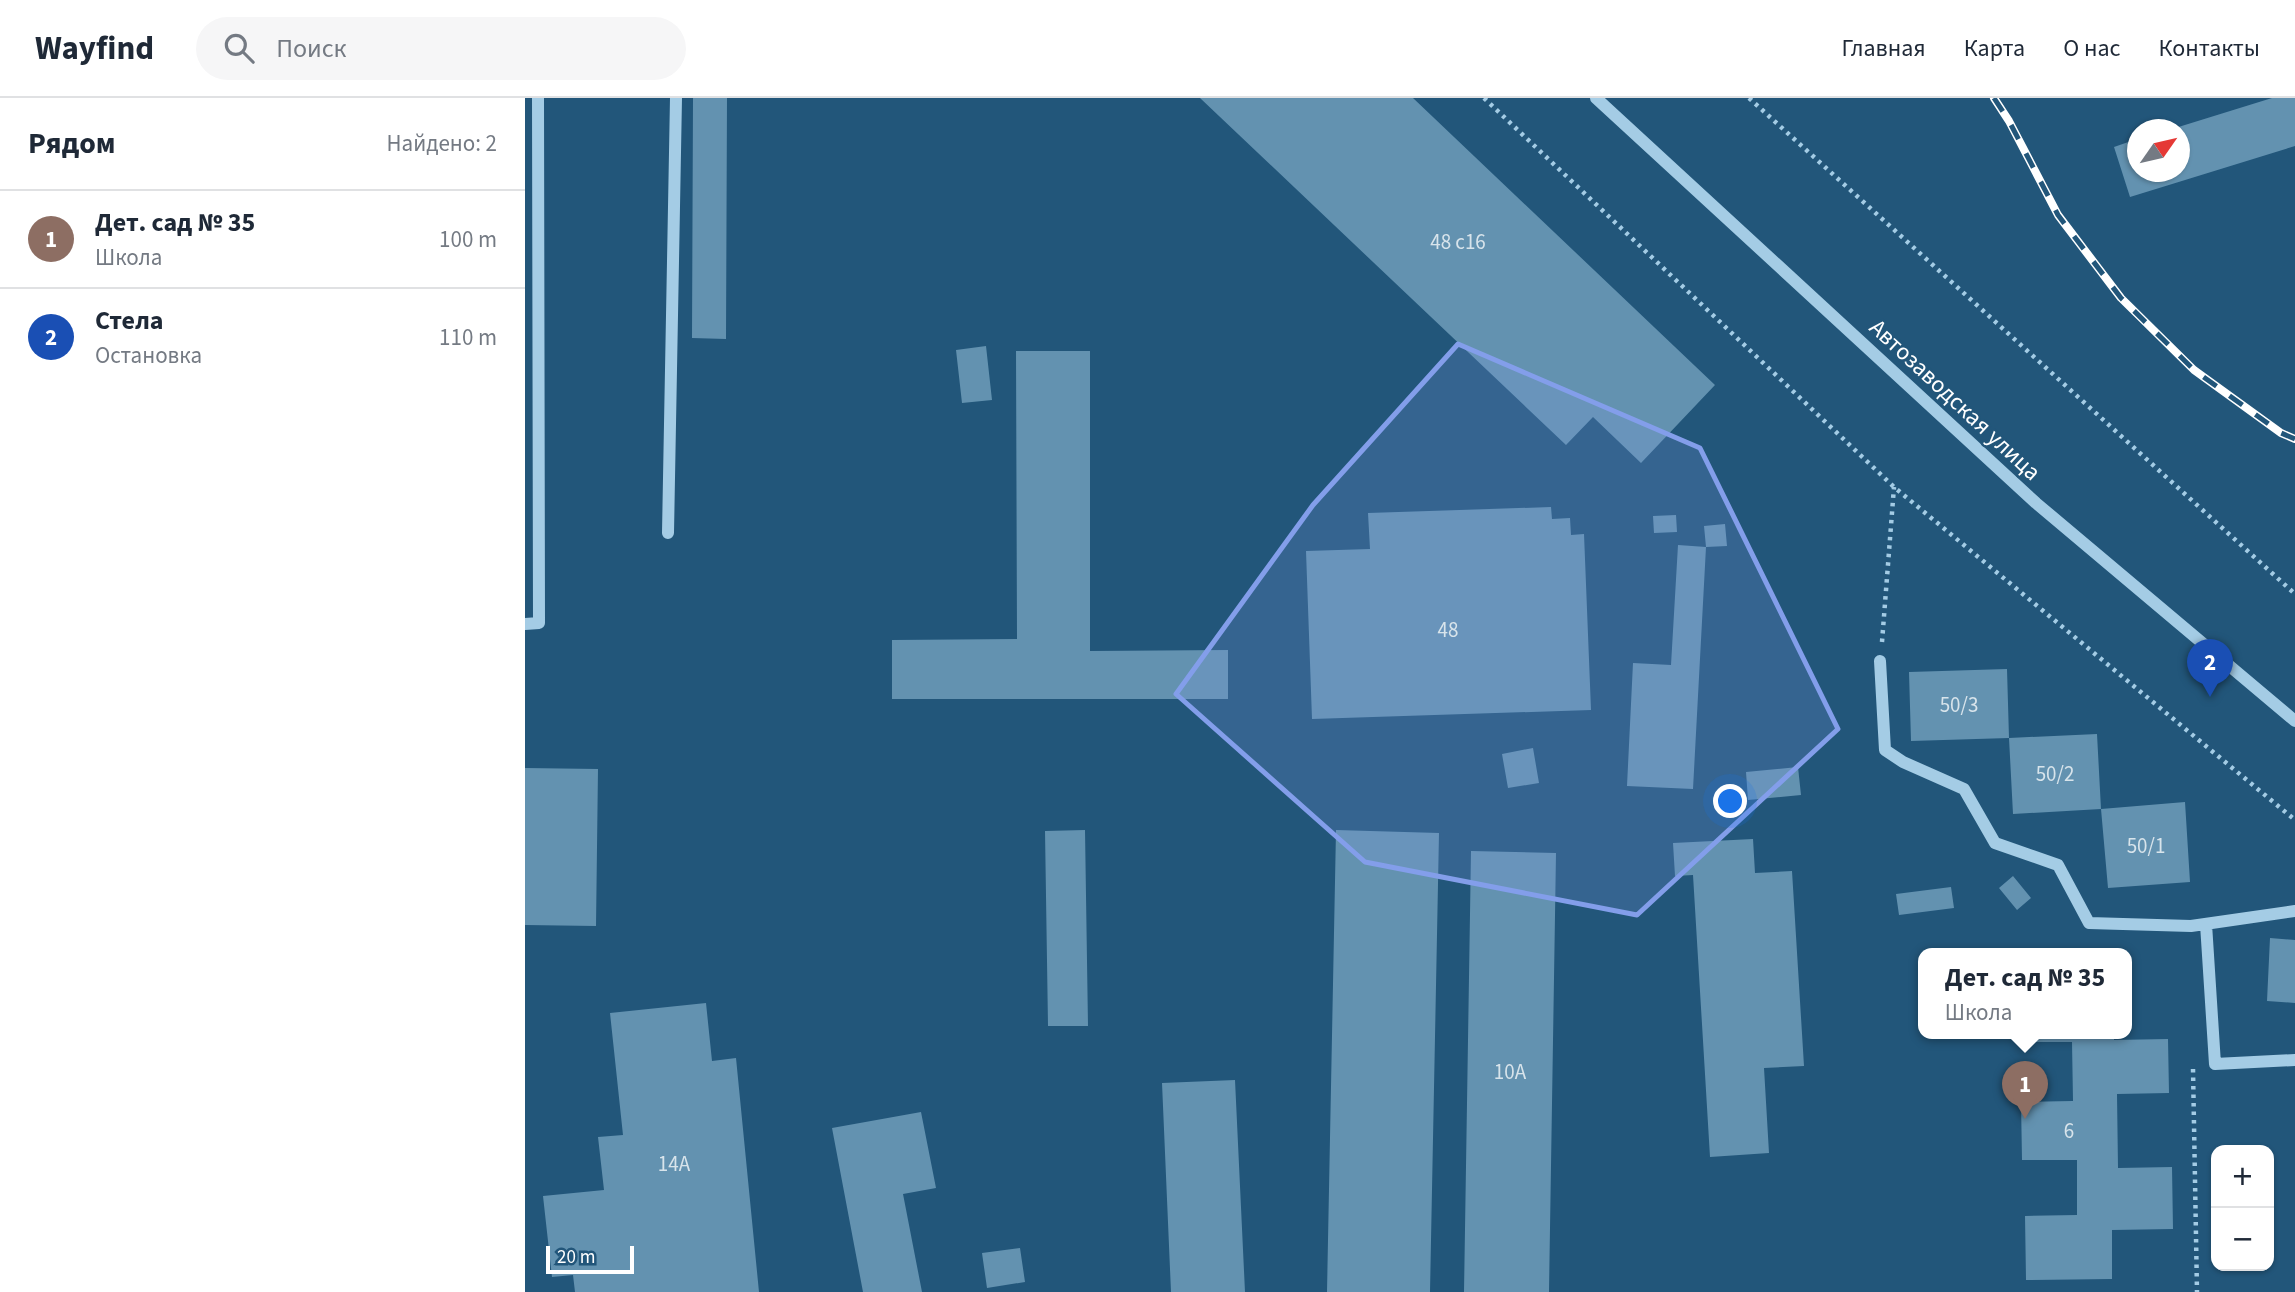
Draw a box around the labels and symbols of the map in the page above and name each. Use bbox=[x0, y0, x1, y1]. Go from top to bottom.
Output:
north arrow bbox=[2127, 119, 2190, 182]
house number: 48 с16 bbox=[1430, 227, 1486, 257]
street label: Автозаводская улица bbox=[1861, 311, 2049, 489]
house number: 48 bbox=[1438, 615, 1458, 645]
pin: 2 bbox=[2187, 639, 2233, 697]
house number: 50/3 bbox=[1940, 690, 1978, 720]
house number: 50/2 bbox=[2036, 759, 2074, 789]
your location bbox=[1713, 784, 1747, 818]
house number: 50/1 bbox=[2127, 831, 2165, 861]
house number: 10А bbox=[1494, 1057, 1527, 1087]
pin: 1 bbox=[2002, 1061, 2048, 1119]
house number: 6 bbox=[2064, 1116, 2074, 1146]
house number: 14А bbox=[658, 1149, 691, 1179]
scale bar bbox=[546, 1243, 633, 1275]

